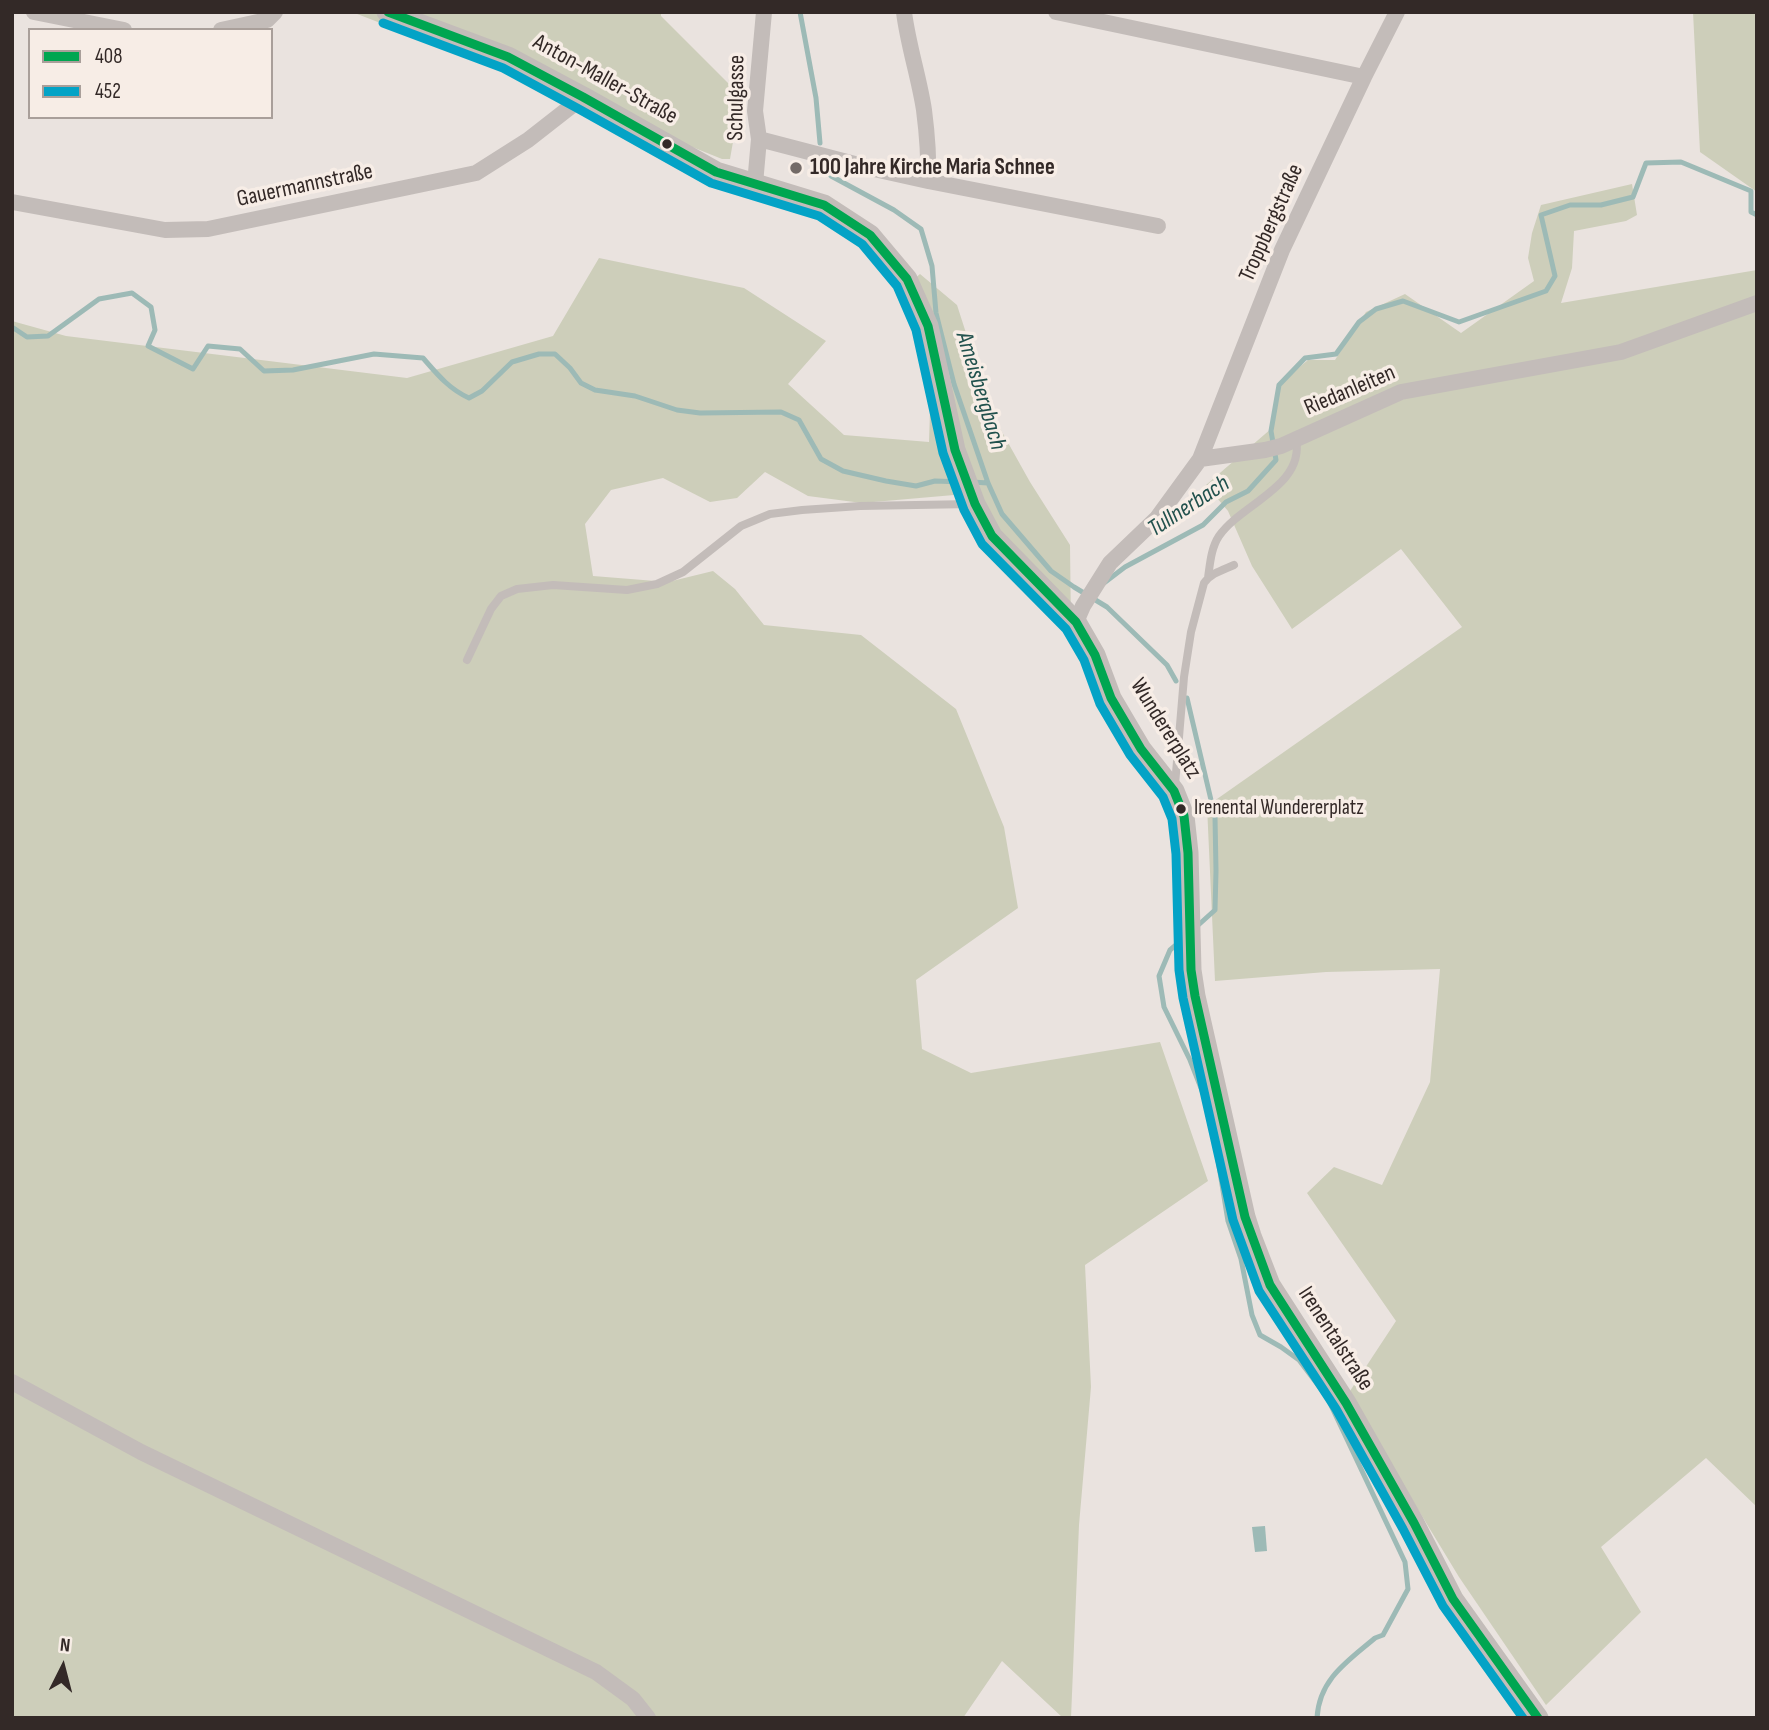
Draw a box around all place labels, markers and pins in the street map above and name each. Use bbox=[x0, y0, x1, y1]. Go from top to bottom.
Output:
unlabelled marker bbox=[660, 137, 674, 151]
place label: 100 Jahre Kirche Maria Schnee bbox=[810, 154, 1055, 182]
marker: 100 Jahre Kirche Maria Schnee bbox=[788, 160, 804, 176]
place label: Irenental Wundererplatz bbox=[1194, 796, 1364, 822]
marker: Irenental Wundererplatz bbox=[1174, 802, 1188, 816]

